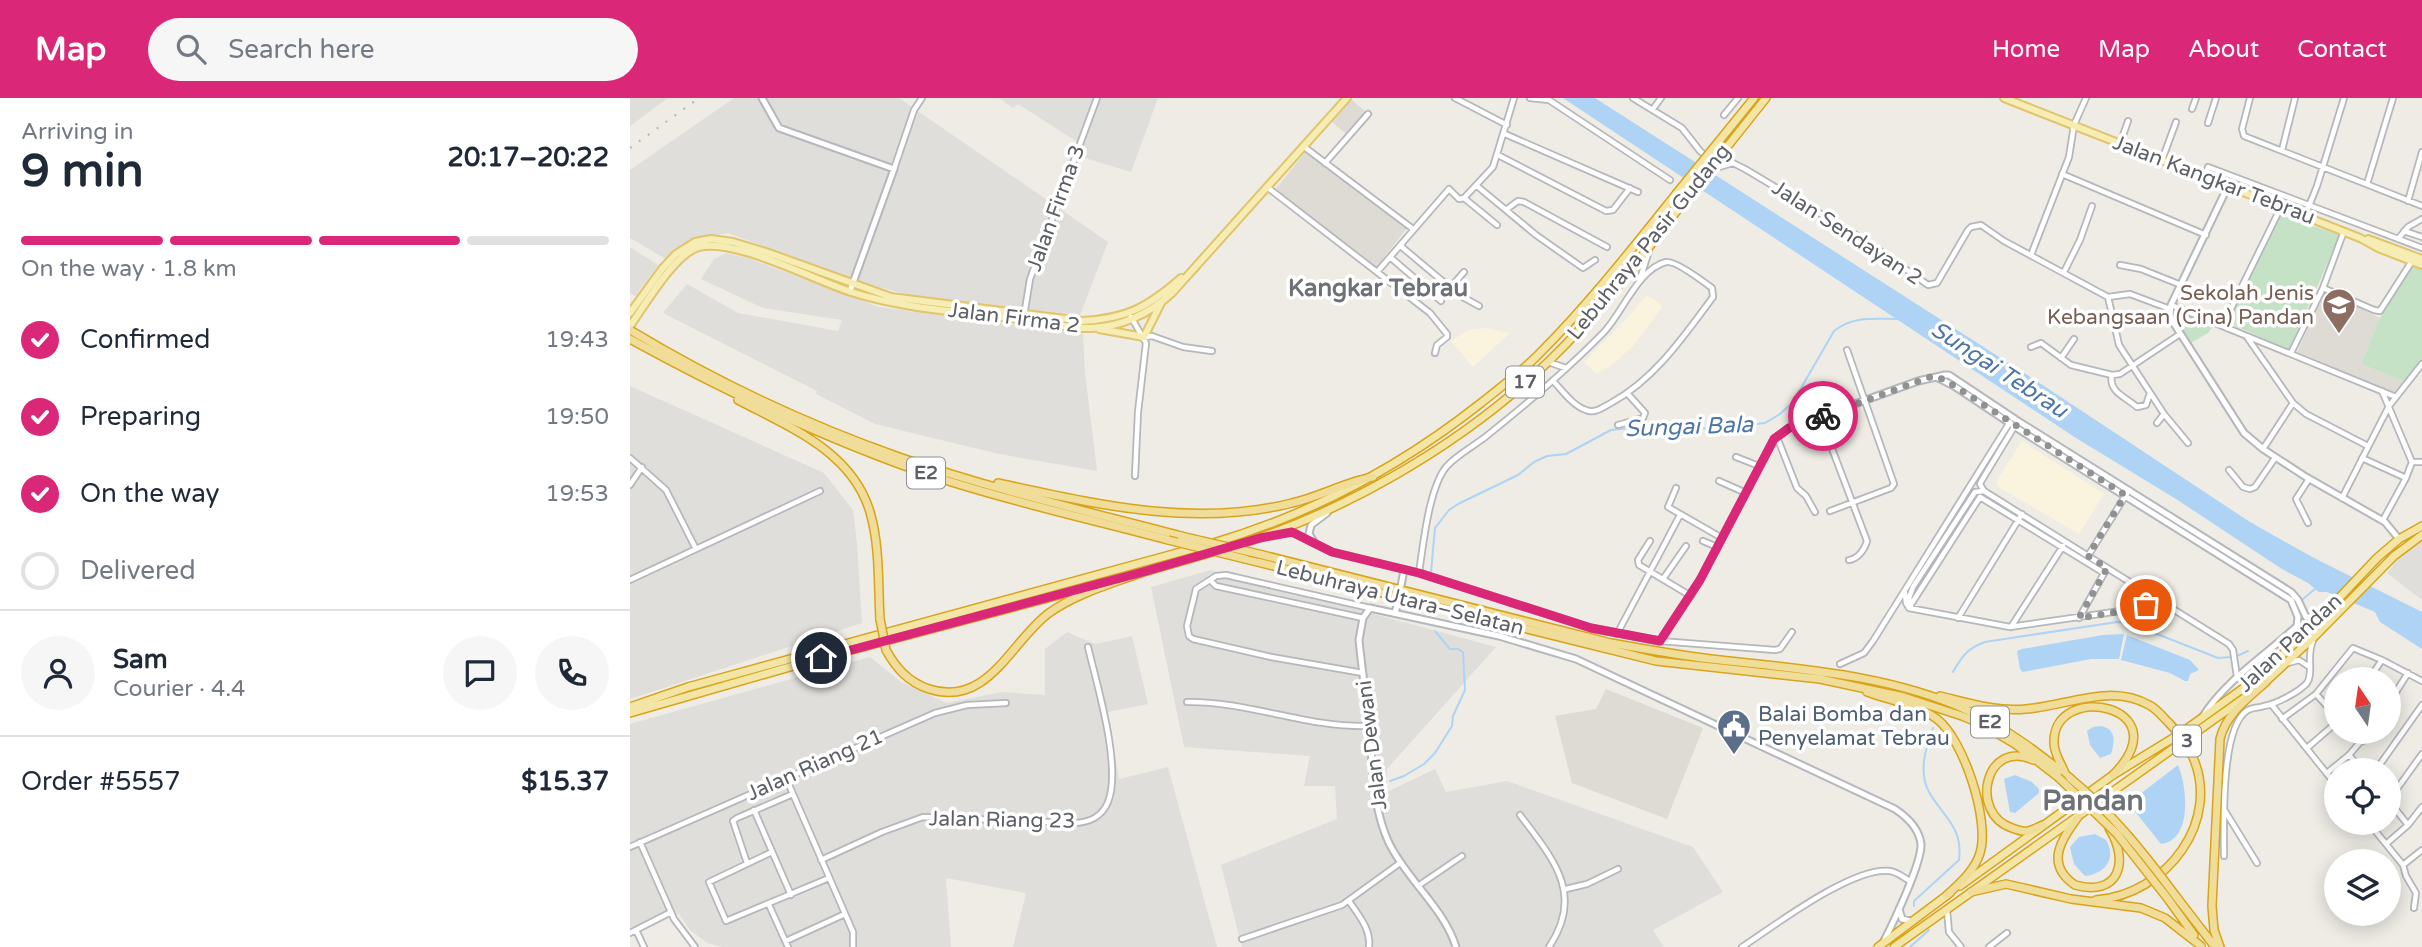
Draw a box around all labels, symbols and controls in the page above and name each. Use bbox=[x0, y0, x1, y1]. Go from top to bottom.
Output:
search box bbox=[148, 18, 638, 81]
text: Map bbox=[35, 30, 106, 69]
icon: search bbox=[172, 30, 210, 68]
text: Search here bbox=[228, 34, 374, 65]
text: Home bbox=[1992, 35, 2060, 64]
text: Map bbox=[2098, 35, 2150, 64]
text: About bbox=[2188, 35, 2259, 64]
text: Contact bbox=[2297, 35, 2387, 64]
text: Arriving in bbox=[21, 118, 134, 146]
street label: Jalan Kangkar Tebrau bbox=[2109, 130, 2319, 230]
street label: Lebuhraya Pasir Gudang bbox=[1562, 139, 1736, 345]
text: 20:17–20:22 bbox=[448, 142, 609, 173]
street label: Jalan Firma 3 bbox=[1022, 142, 1090, 274]
text: 9 min bbox=[21, 144, 144, 199]
street label: Jalan Sendayan 2 bbox=[1767, 175, 1927, 291]
text: On the way · 1.8 km bbox=[21, 255, 237, 283]
district label: Kangkar Tebrau bbox=[1288, 274, 1468, 303]
place label: Sekolah Jenis Kebangsaan (Cina) Pandan bbox=[2047, 281, 2314, 330]
school or university icon: Sekolah Jenis Kebangsaan (Cina) Pandan bbox=[2320, 286, 2358, 335]
street label: Jalan Firma 2 bbox=[947, 298, 1081, 338]
water label: Sungai Tebrau bbox=[1926, 316, 2073, 425]
icon: check bbox=[21, 321, 59, 359]
text: Confirmed bbox=[80, 324, 210, 355]
text: 19:43 bbox=[545, 326, 609, 354]
road number: 17 bbox=[1506, 366, 1544, 398]
courier bbox=[1788, 381, 1858, 451]
icon: bike bbox=[1804, 397, 1842, 435]
icon: check bbox=[21, 398, 59, 436]
text: Preparing bbox=[80, 401, 201, 432]
text: 19:50 bbox=[545, 403, 609, 431]
water label: Sungai Bala bbox=[1624, 411, 1755, 443]
road number: E2 bbox=[907, 458, 945, 488]
icon: check bbox=[21, 475, 59, 513]
text: On the way bbox=[80, 478, 220, 509]
text: 19:53 bbox=[545, 480, 609, 508]
text: Delivered bbox=[80, 555, 196, 586]
street label: Lebuhraya Utara–Selatan bbox=[1274, 555, 1526, 641]
pin bbox=[2116, 575, 2176, 635]
icon: bag bbox=[2127, 586, 2165, 624]
street label: Jalan Pandan bbox=[2233, 589, 2347, 697]
pin bbox=[791, 628, 851, 688]
button: person bbox=[21, 636, 95, 710]
button: chat bbox=[443, 636, 517, 710]
button: phone bbox=[535, 636, 609, 710]
icon: home bbox=[802, 639, 840, 677]
text: Sam bbox=[113, 644, 168, 675]
north arrow bbox=[2324, 667, 2401, 744]
map controls bbox=[2324, 667, 2401, 926]
text: Courier · 4.4 bbox=[113, 675, 245, 703]
street label: Jalan Dewani bbox=[1352, 679, 1392, 811]
place label: Balai Bomba dan Penyelamat Tebrau bbox=[1758, 702, 1950, 751]
road number: E2 bbox=[1971, 706, 2009, 737]
public building icon: Balai Bomba dan Penyelamat Tebrau bbox=[1715, 707, 1753, 756]
street label: Jalan Riang 21 bbox=[743, 724, 887, 806]
road number: 3 bbox=[2173, 726, 2201, 756]
button: locate bbox=[2324, 758, 2401, 835]
text: Order #5557 bbox=[21, 766, 181, 797]
text: $15.37 bbox=[521, 766, 609, 797]
district label: Pandan bbox=[2042, 784, 2144, 818]
street label: Jalan Riang 23 bbox=[928, 806, 1076, 834]
button: layers bbox=[2324, 849, 2401, 926]

